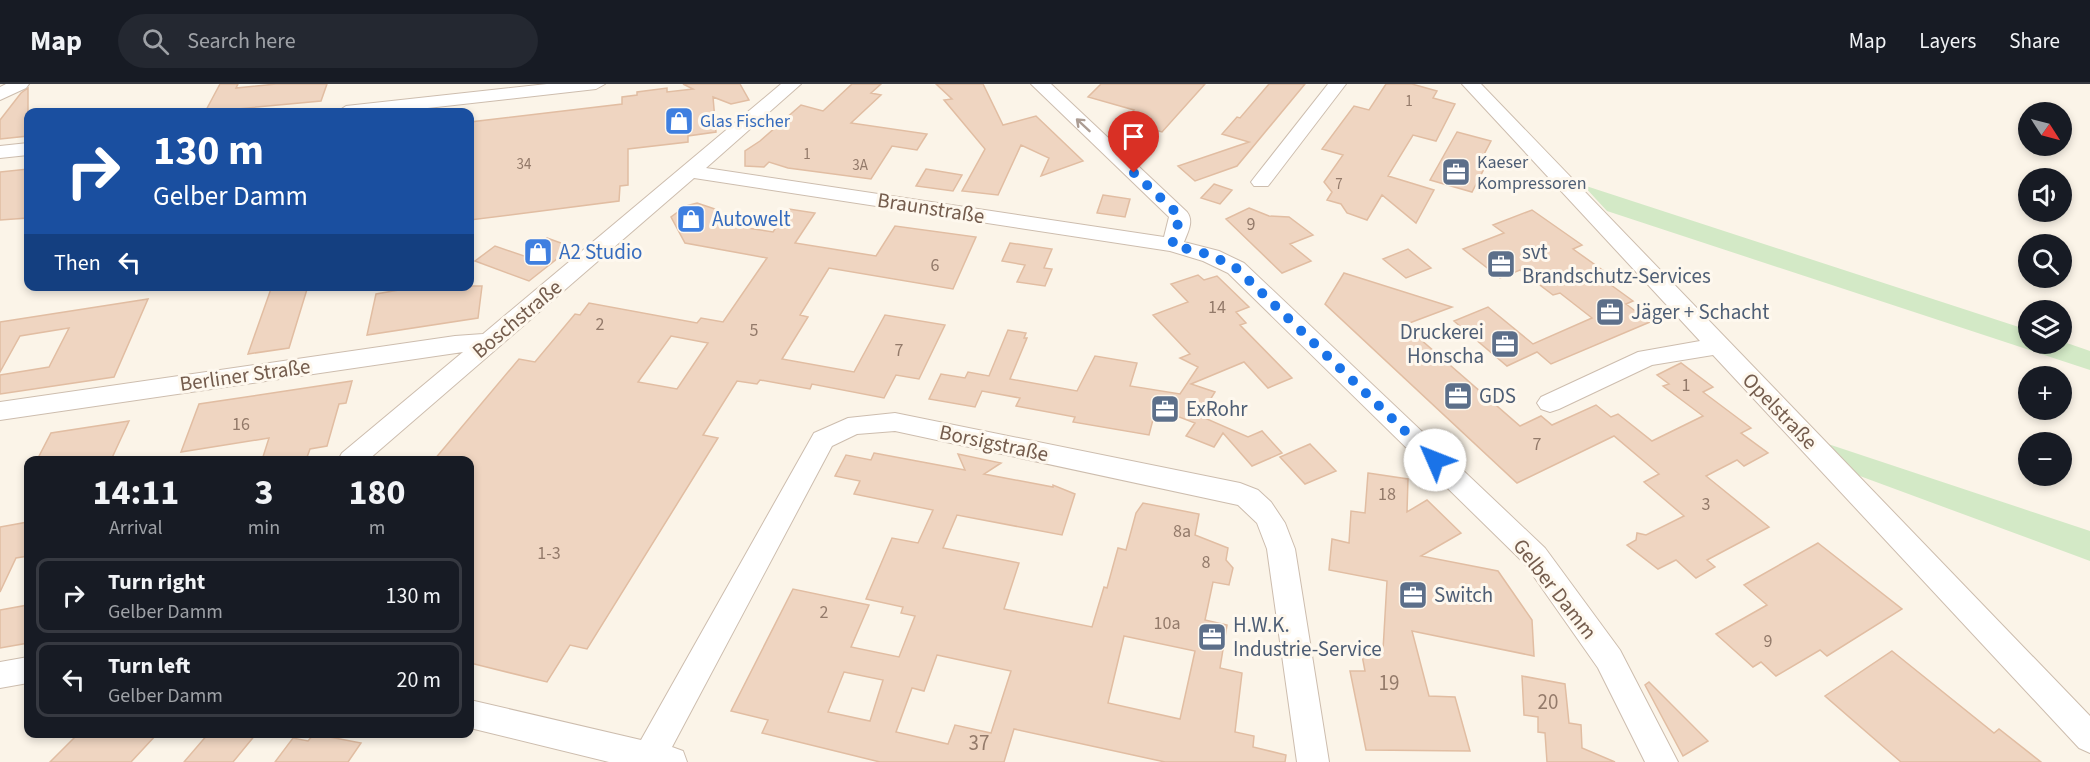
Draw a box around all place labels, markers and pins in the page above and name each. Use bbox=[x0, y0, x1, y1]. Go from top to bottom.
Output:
shop icon: Glas Fischer bbox=[663, 105, 695, 137]
place label: Glas Fischer bbox=[700, 109, 791, 134]
pin bbox=[1108, 111, 1159, 173]
place label: Kaeser Kompressoren bbox=[1477, 150, 1587, 196]
office icon: Kaeser Kompressoren bbox=[1440, 156, 1472, 188]
shop icon: Autowelt bbox=[675, 203, 707, 235]
place label: Autowelt bbox=[712, 204, 791, 234]
shop icon: A2 Studio bbox=[522, 236, 554, 268]
place label: A2 Studio bbox=[559, 237, 642, 267]
place label: svt Brandschutz-Services bbox=[1522, 237, 1711, 291]
office icon: svt Brandschutz-Services bbox=[1485, 248, 1517, 280]
office icon: Jäger + Schacht bbox=[1594, 296, 1626, 328]
place label: Jäger + Schacht bbox=[1631, 297, 1769, 327]
place label: Druckerei Honscha bbox=[1400, 317, 1484, 371]
office icon: Druckerei Honscha bbox=[1489, 328, 1521, 360]
office icon: GDS bbox=[1442, 380, 1474, 412]
place label: GDS bbox=[1479, 381, 1516, 411]
office icon: ExRohr bbox=[1149, 393, 1181, 425]
place label: ExRohr bbox=[1186, 394, 1248, 424]
office icon: Switch bbox=[1397, 579, 1429, 611]
place label: Switch bbox=[1434, 580, 1493, 610]
place label: H.W.K. Industrie-Service bbox=[1233, 610, 1382, 664]
office icon: H.W.K. Industrie-Service bbox=[1196, 621, 1228, 653]

